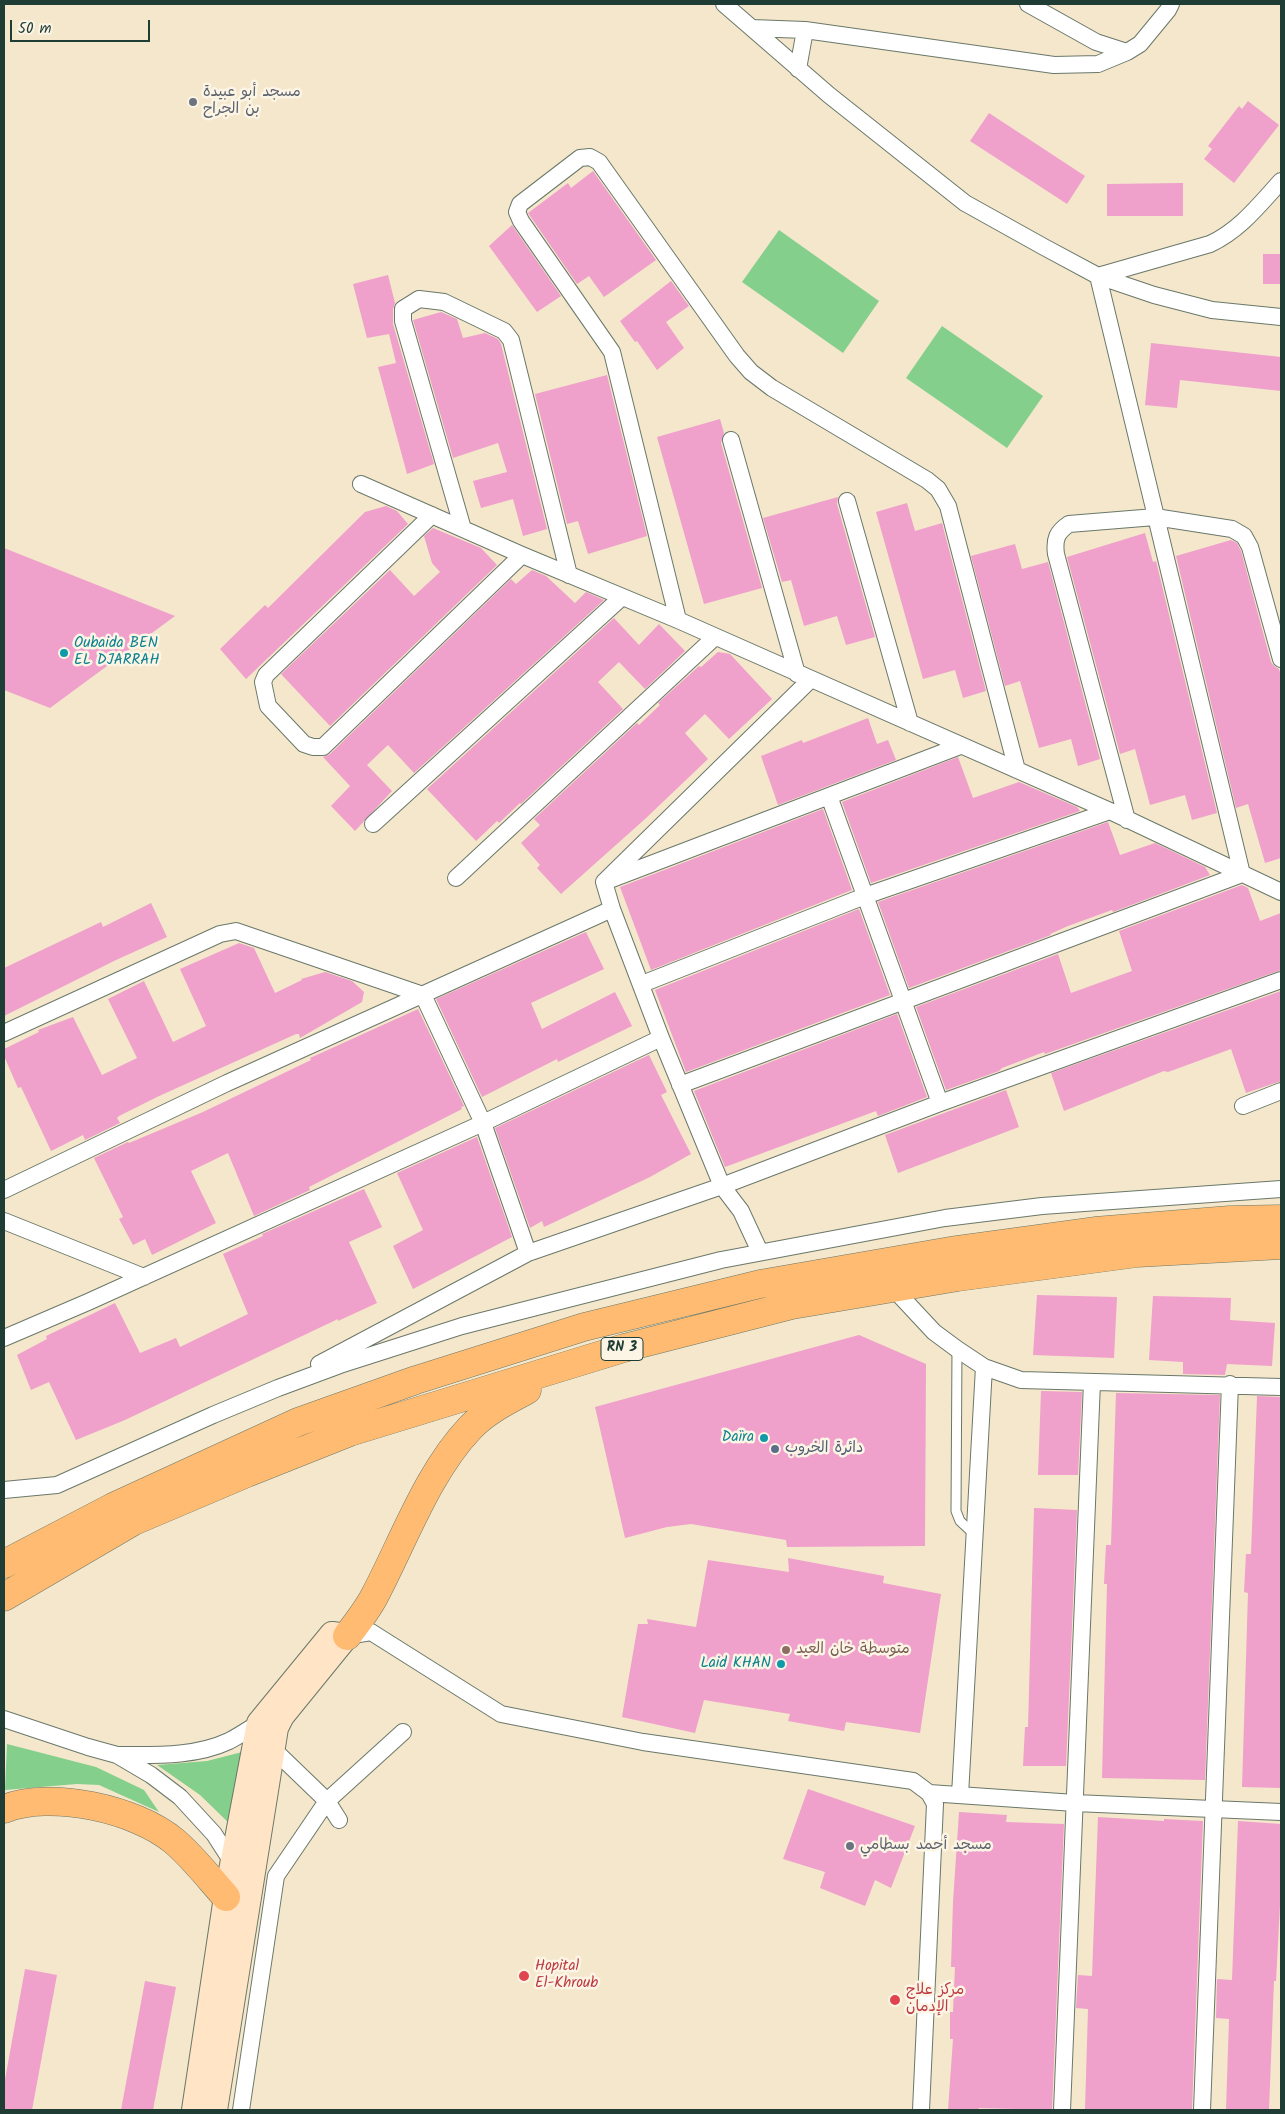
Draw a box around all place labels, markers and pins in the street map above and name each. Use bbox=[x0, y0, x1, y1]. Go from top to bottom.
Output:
place label: مسجد أبو عبيدة بن الجراح bbox=[203, 84, 301, 119]
marker: مسجد أبو عبيدة بن الجراح bbox=[187, 96, 199, 108]
place label: Oubaida BEN EL DJARRAH bbox=[74, 635, 159, 670]
marker: Oubaida BEN EL DJARRAH bbox=[58, 647, 70, 659]
place label: Daïra bbox=[722, 1429, 754, 1447]
marker: Daïra bbox=[758, 1432, 770, 1444]
place label: دائرة الخروب bbox=[785, 1440, 863, 1458]
marker: دائرة الخروب bbox=[769, 1443, 781, 1455]
place label: متوسطة خان العيد bbox=[796, 1641, 910, 1659]
marker: متوسطة خان العيد bbox=[780, 1644, 792, 1656]
place label: Laid KHAN bbox=[701, 1655, 771, 1673]
marker: Laid KHAN bbox=[775, 1658, 787, 1670]
place label: مسجد أحمد بسطامي bbox=[860, 1837, 992, 1855]
marker: مسجد أحمد بسطامي bbox=[844, 1840, 856, 1852]
place label: Hopital El-Khroub bbox=[535, 1958, 598, 1993]
marker: Hopital El-Khroub bbox=[517, 1969, 531, 1983]
place label: مركز علاج الإدمان bbox=[906, 1982, 964, 2017]
marker: مركز علاج الإدمان bbox=[888, 1993, 902, 2007]

